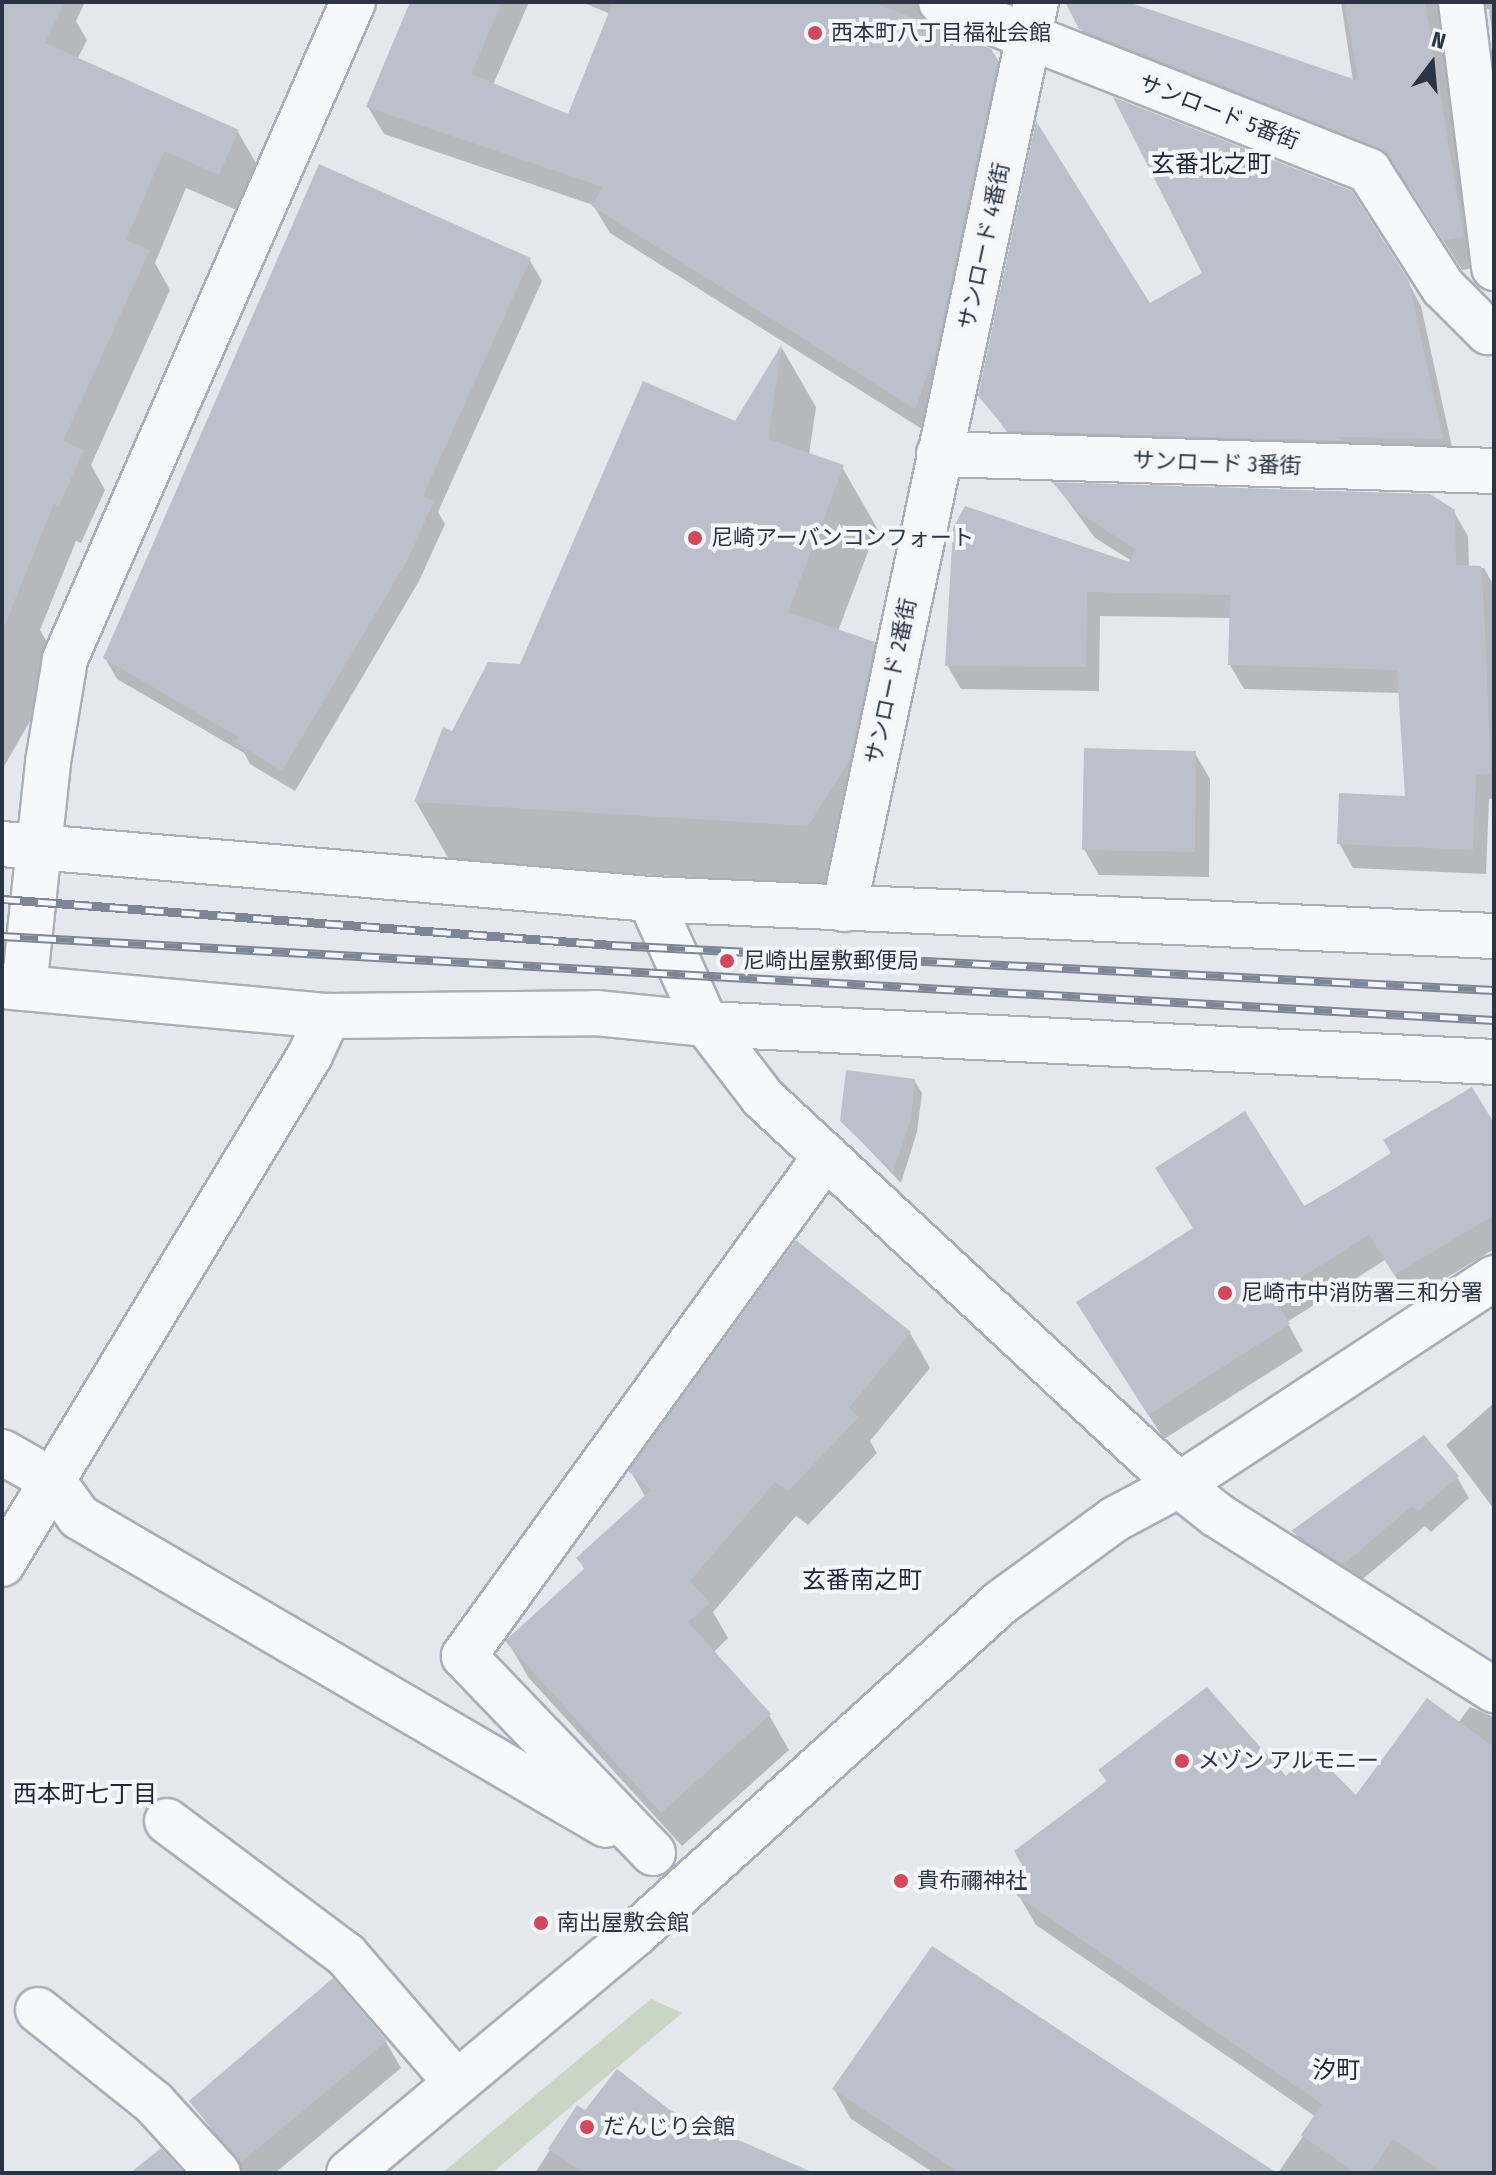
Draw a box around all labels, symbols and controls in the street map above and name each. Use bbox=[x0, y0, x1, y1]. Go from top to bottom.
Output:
place label: 西本町八丁目福祉会館 bbox=[831, 20, 1051, 46]
marker: 西本町八丁目福祉会館 bbox=[806, 24, 824, 42]
north arrow bbox=[1392, 24, 1472, 104]
text: N bbox=[1429, 26, 1449, 55]
street label: サンロード 5番街 bbox=[1135, 69, 1303, 155]
district label: 玄番北之町 bbox=[1151, 151, 1271, 179]
street label: サンロード 4番街 bbox=[953, 160, 1015, 332]
street label: サンロード 3番街 bbox=[1132, 447, 1302, 479]
place label: 尼崎アーバンコンフォート bbox=[711, 525, 974, 551]
marker: 尼崎アーバンコンフォート bbox=[686, 529, 704, 547]
street label: サンロード 2番街 bbox=[861, 596, 921, 766]
place label: 尼崎出屋敷郵便局 bbox=[743, 948, 919, 974]
marker: 尼崎出屋敷郵便局 bbox=[718, 952, 736, 970]
place label: 尼崎市中消防署三和分署 bbox=[1241, 1280, 1483, 1306]
marker: 尼崎市中消防署三和分署 bbox=[1216, 1284, 1234, 1302]
district label: 玄番南之町 bbox=[802, 1567, 922, 1595]
place label: メゾン アルモニー bbox=[1198, 1748, 1379, 1774]
marker: メゾン アルモニー bbox=[1173, 1752, 1191, 1770]
district label: 西本町七丁目 bbox=[13, 1781, 157, 1809]
place label: 貴布禰神社 bbox=[917, 1868, 1027, 1894]
marker: 貴布禰神社 bbox=[892, 1872, 910, 1890]
place label: 南出屋敷会館 bbox=[557, 1910, 689, 1936]
marker: 南出屋敷会館 bbox=[532, 1914, 550, 1932]
district label: 汐町 bbox=[1312, 2057, 1360, 2085]
place label: だんじり会館 bbox=[603, 2114, 735, 2140]
marker: だんじり会館 bbox=[578, 2118, 596, 2136]

